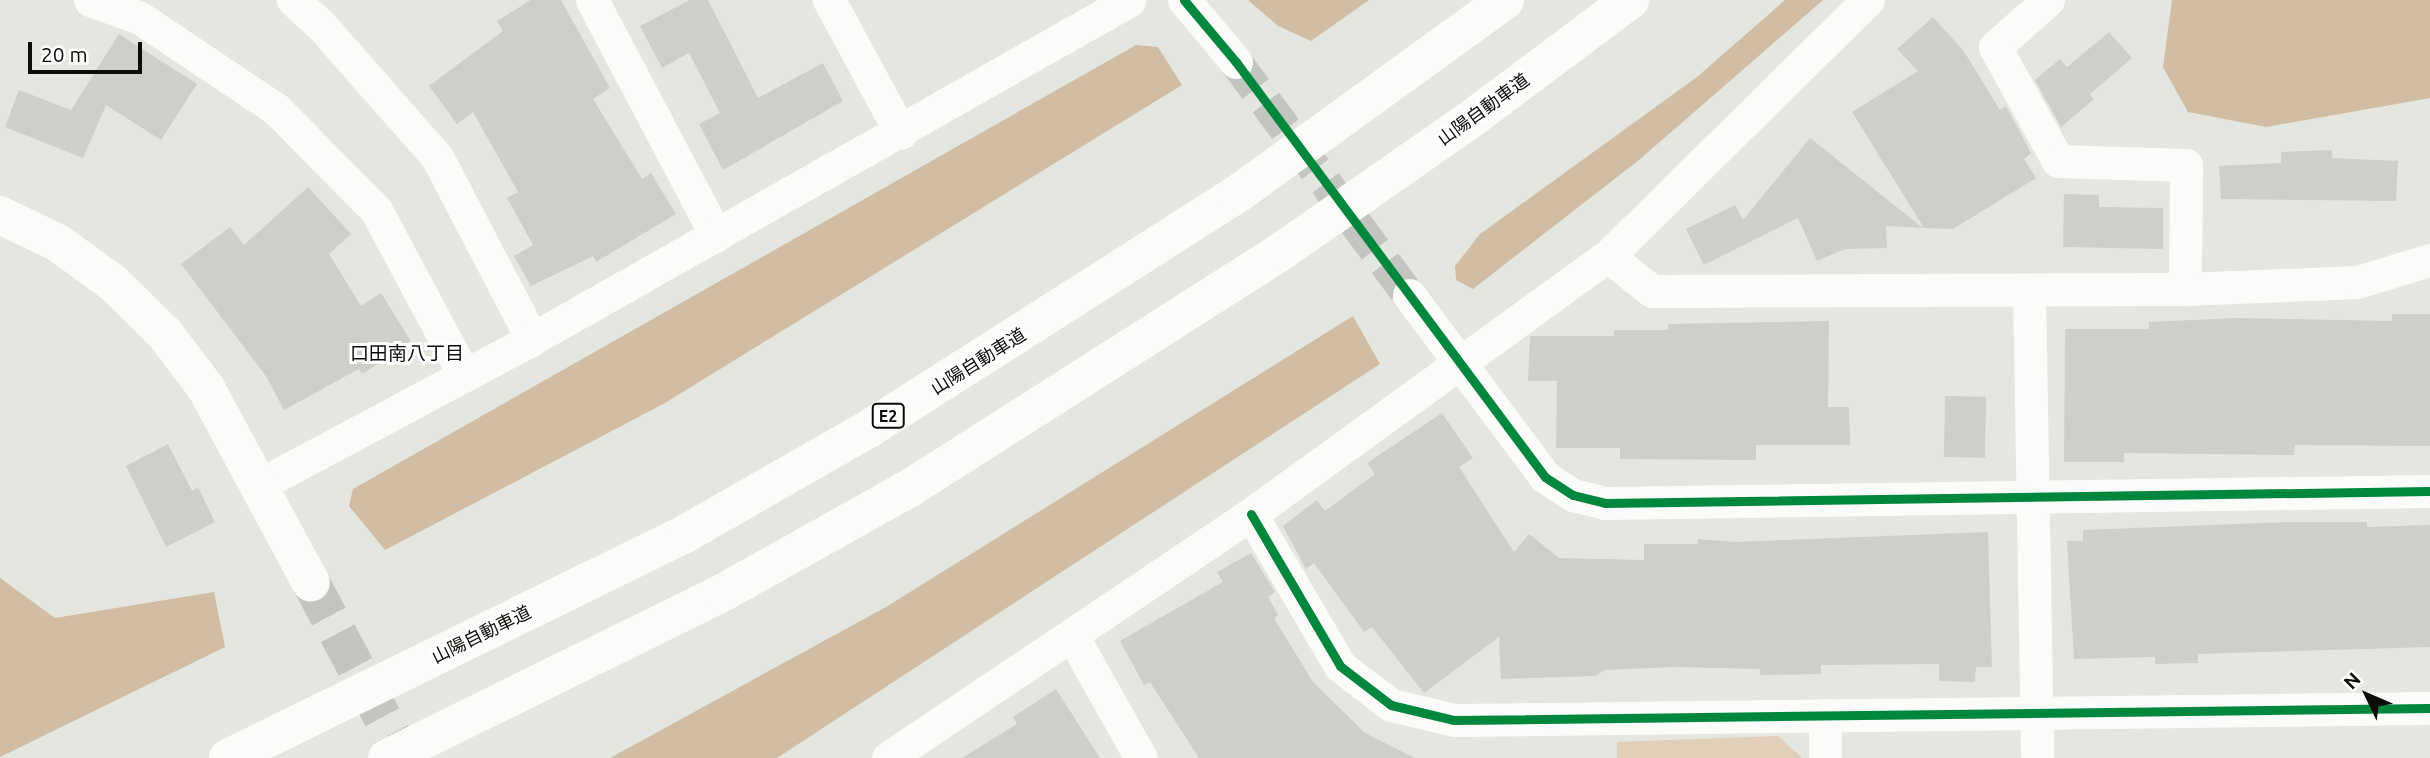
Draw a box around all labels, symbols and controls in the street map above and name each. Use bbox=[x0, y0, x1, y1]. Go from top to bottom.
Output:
scale bar bbox=[32, 28, 145, 72]
text: 20 m bbox=[41, 42, 88, 66]
street label: 山陽自動車道 bbox=[1433, 69, 1533, 149]
street label: 山陽自動車道 bbox=[926, 323, 1030, 399]
district label: 口田南八丁目 bbox=[350, 343, 464, 365]
road number: E2 bbox=[870, 404, 906, 428]
street label: 山陽自動車道 bbox=[428, 601, 534, 667]
north arrow bbox=[2332, 660, 2402, 730]
text: N bbox=[2339, 668, 2365, 693]

